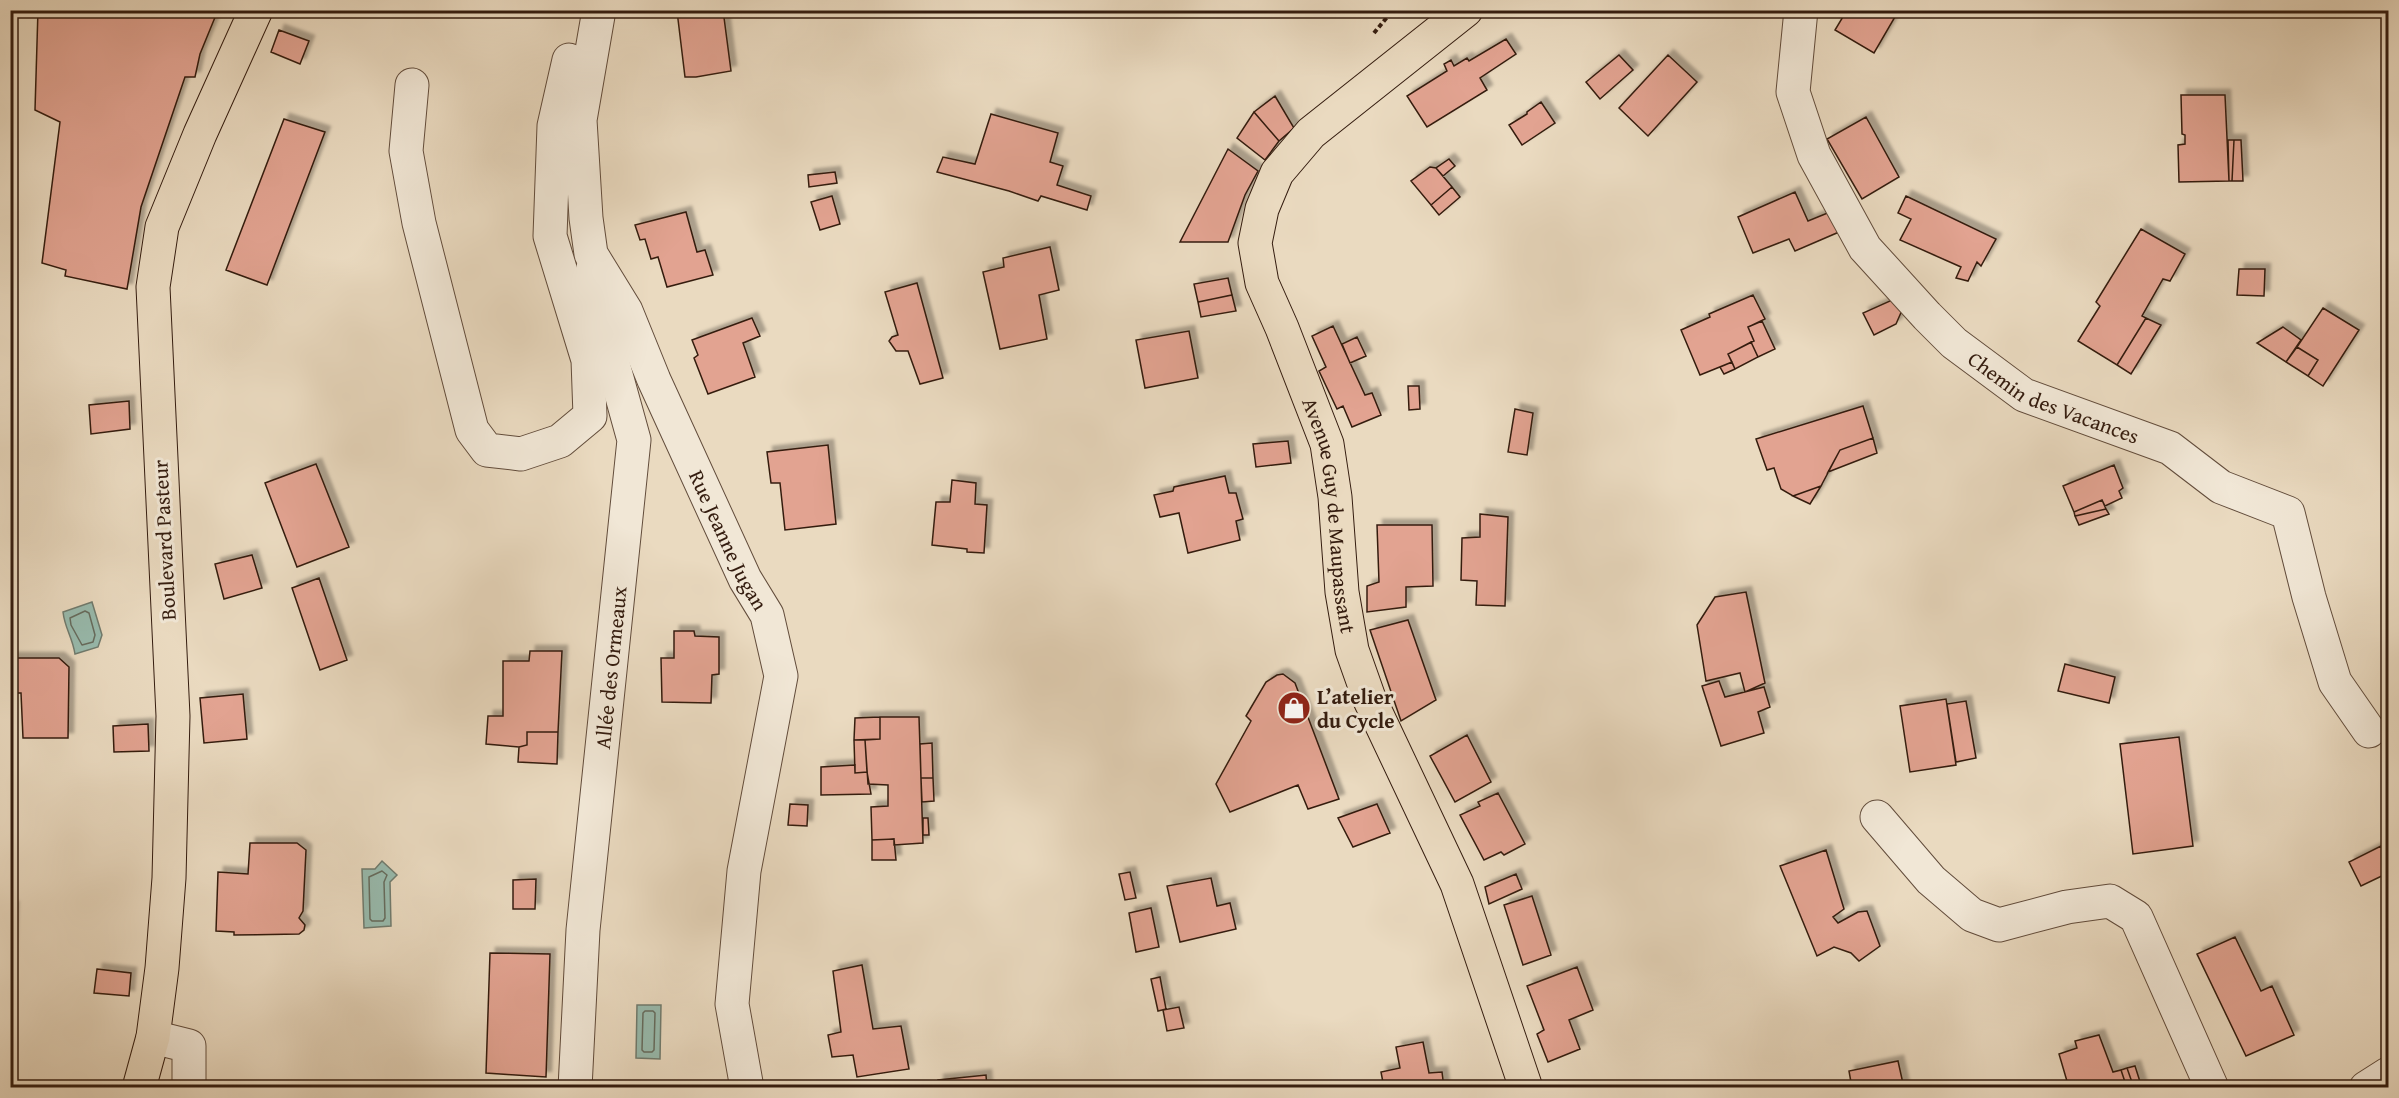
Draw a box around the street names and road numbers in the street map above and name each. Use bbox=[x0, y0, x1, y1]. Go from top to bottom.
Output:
street label: Chemin des Vacances bbox=[1962, 343, 2144, 451]
street label: Avenue Guy de Maupassant bbox=[1295, 393, 1364, 636]
street label: Boulevard Pasteur bbox=[144, 459, 184, 621]
street label: Rue Jeanne Jugan bbox=[682, 465, 776, 616]
street label: Allée des Ormeaux bbox=[586, 584, 634, 750]

